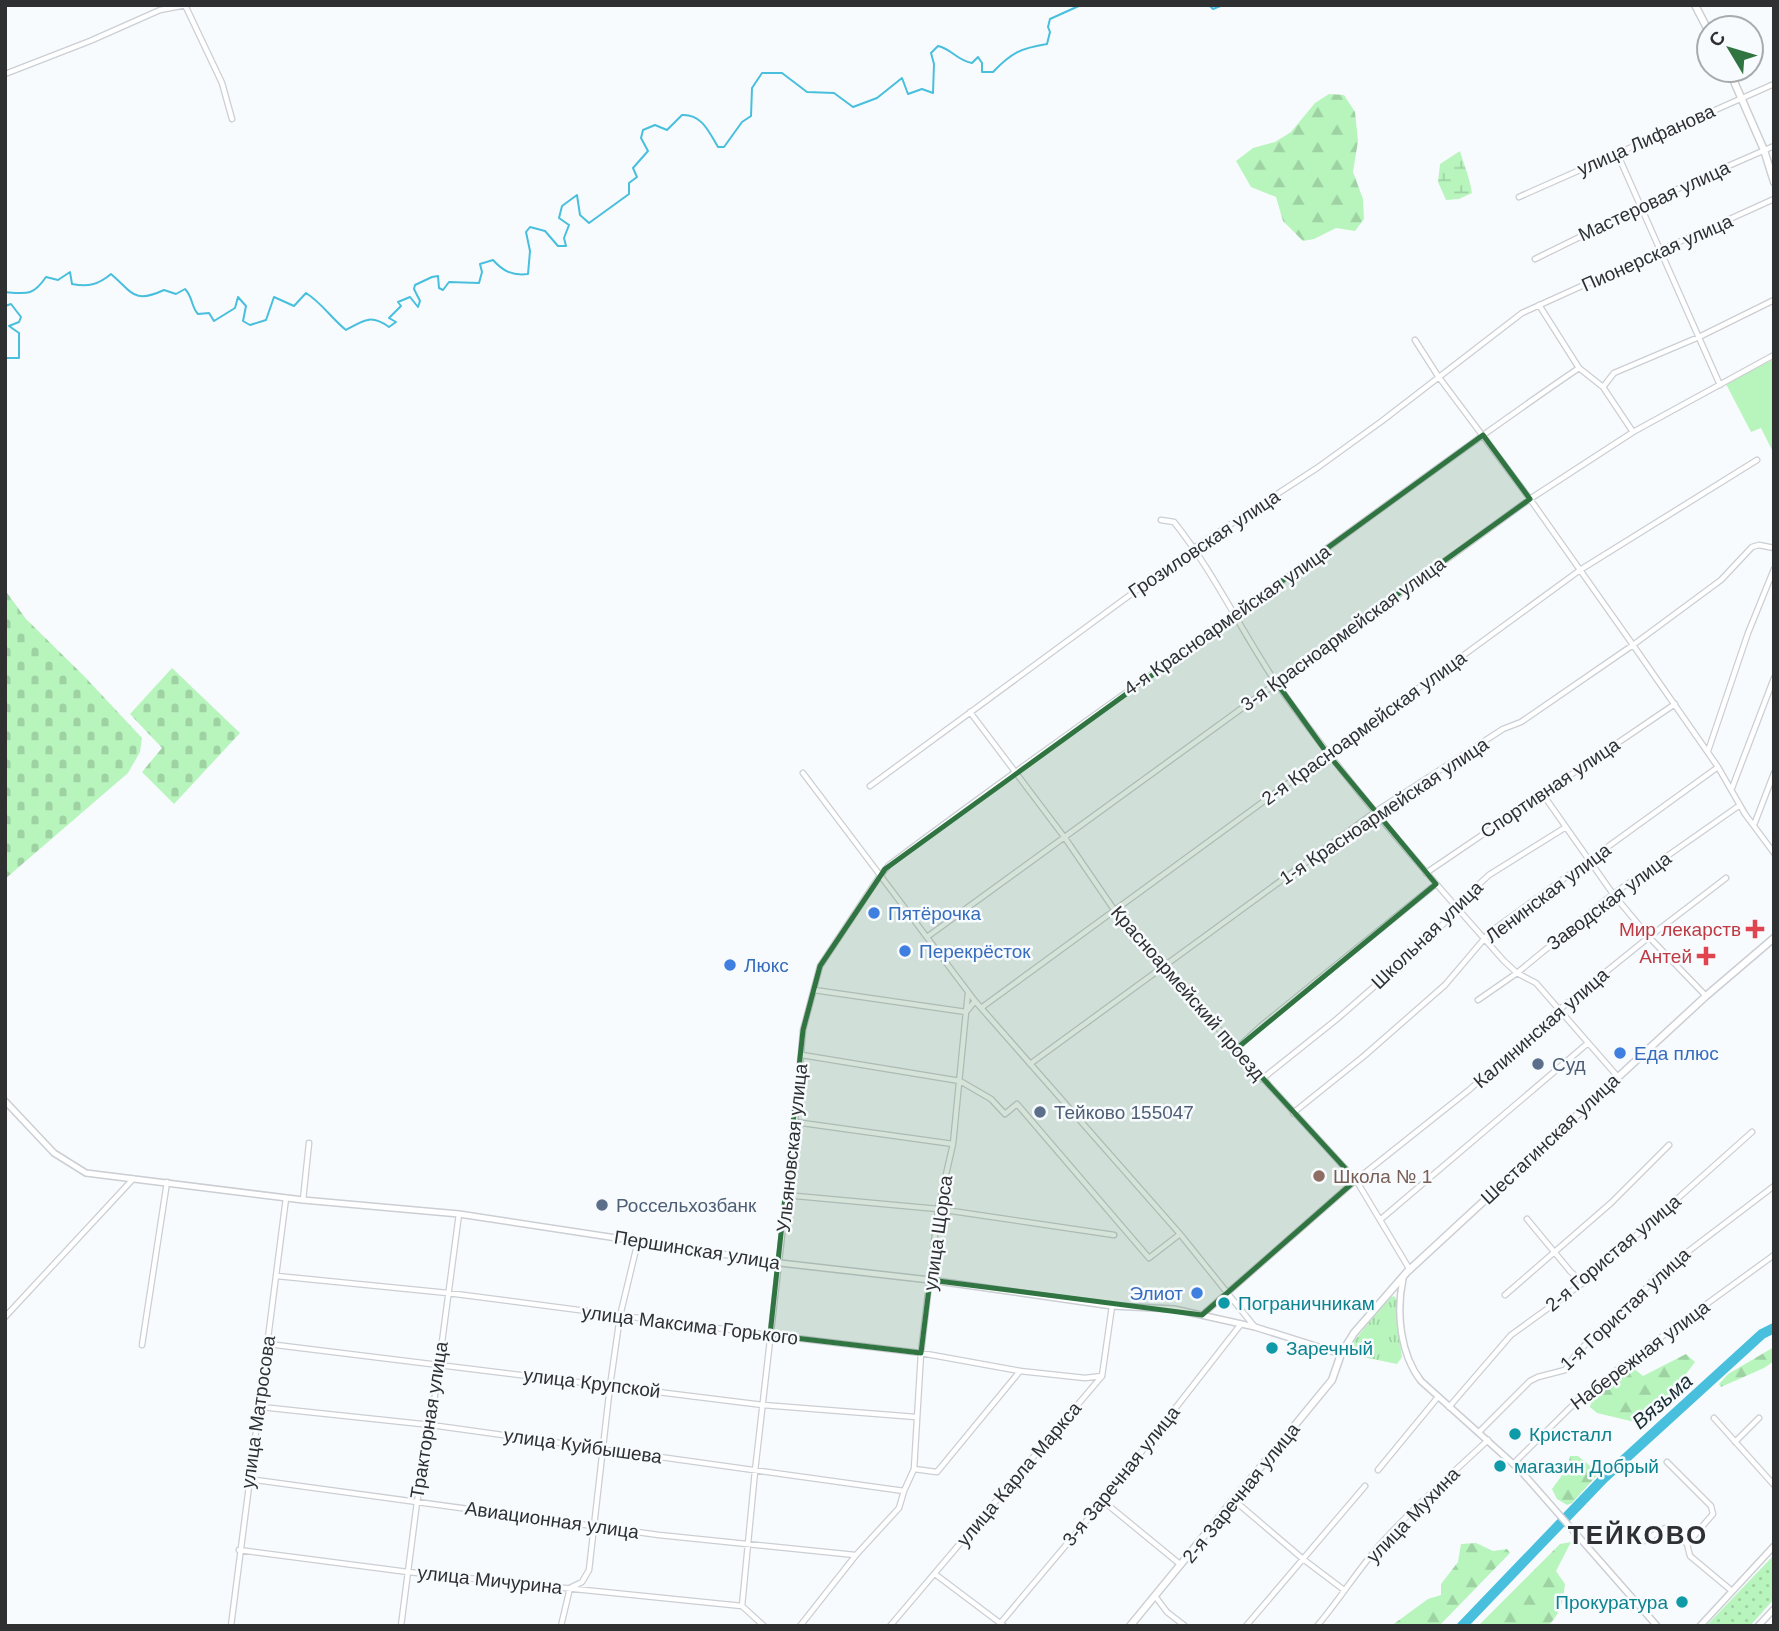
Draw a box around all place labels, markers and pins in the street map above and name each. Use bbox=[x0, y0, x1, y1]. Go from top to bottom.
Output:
place label: Пятёрочка bbox=[888, 903, 982, 924]
marker: Пятёрочка bbox=[866, 905, 882, 921]
place label: Мир лекарств bbox=[1619, 919, 1741, 940]
marker: Мир лекарств bbox=[1747, 921, 1763, 937]
place label: Перекрёсток bbox=[919, 941, 1031, 962]
marker: Перекрёсток bbox=[897, 943, 913, 959]
place label: Антей bbox=[1639, 946, 1692, 967]
marker: Антей bbox=[1698, 948, 1714, 964]
place label: Люкс bbox=[744, 955, 789, 976]
marker: Люкс bbox=[722, 957, 738, 973]
place label: Еда плюс bbox=[1634, 1043, 1719, 1064]
marker: Еда плюс bbox=[1612, 1045, 1628, 1061]
place label: Суд bbox=[1552, 1054, 1586, 1075]
marker: Суд bbox=[1530, 1056, 1546, 1072]
place label: Тейково 155047 bbox=[1054, 1102, 1194, 1123]
marker: Тейково 155047 bbox=[1032, 1104, 1048, 1120]
place label: Школа № 1 bbox=[1333, 1166, 1432, 1187]
marker: Школа № 1 bbox=[1311, 1168, 1327, 1184]
place label: Россельхозбанк bbox=[616, 1195, 757, 1216]
marker: Россельхозбанк bbox=[594, 1197, 610, 1213]
place label: Элиот bbox=[1129, 1283, 1183, 1304]
marker: Элиот bbox=[1189, 1285, 1205, 1301]
place label: Пограничникам bbox=[1238, 1293, 1375, 1314]
marker: Пограничникам bbox=[1216, 1295, 1232, 1311]
place label: Заречный bbox=[1286, 1338, 1373, 1359]
marker: Заречный bbox=[1264, 1340, 1280, 1356]
place label: Кристалл bbox=[1529, 1424, 1612, 1445]
marker: Кристалл bbox=[1507, 1426, 1523, 1442]
place label: магазин Добрый bbox=[1514, 1456, 1659, 1477]
marker: магазин Добрый bbox=[1492, 1458, 1508, 1474]
place label: Прокуратура bbox=[1555, 1592, 1668, 1613]
marker: Прокуратура bbox=[1674, 1594, 1690, 1610]

